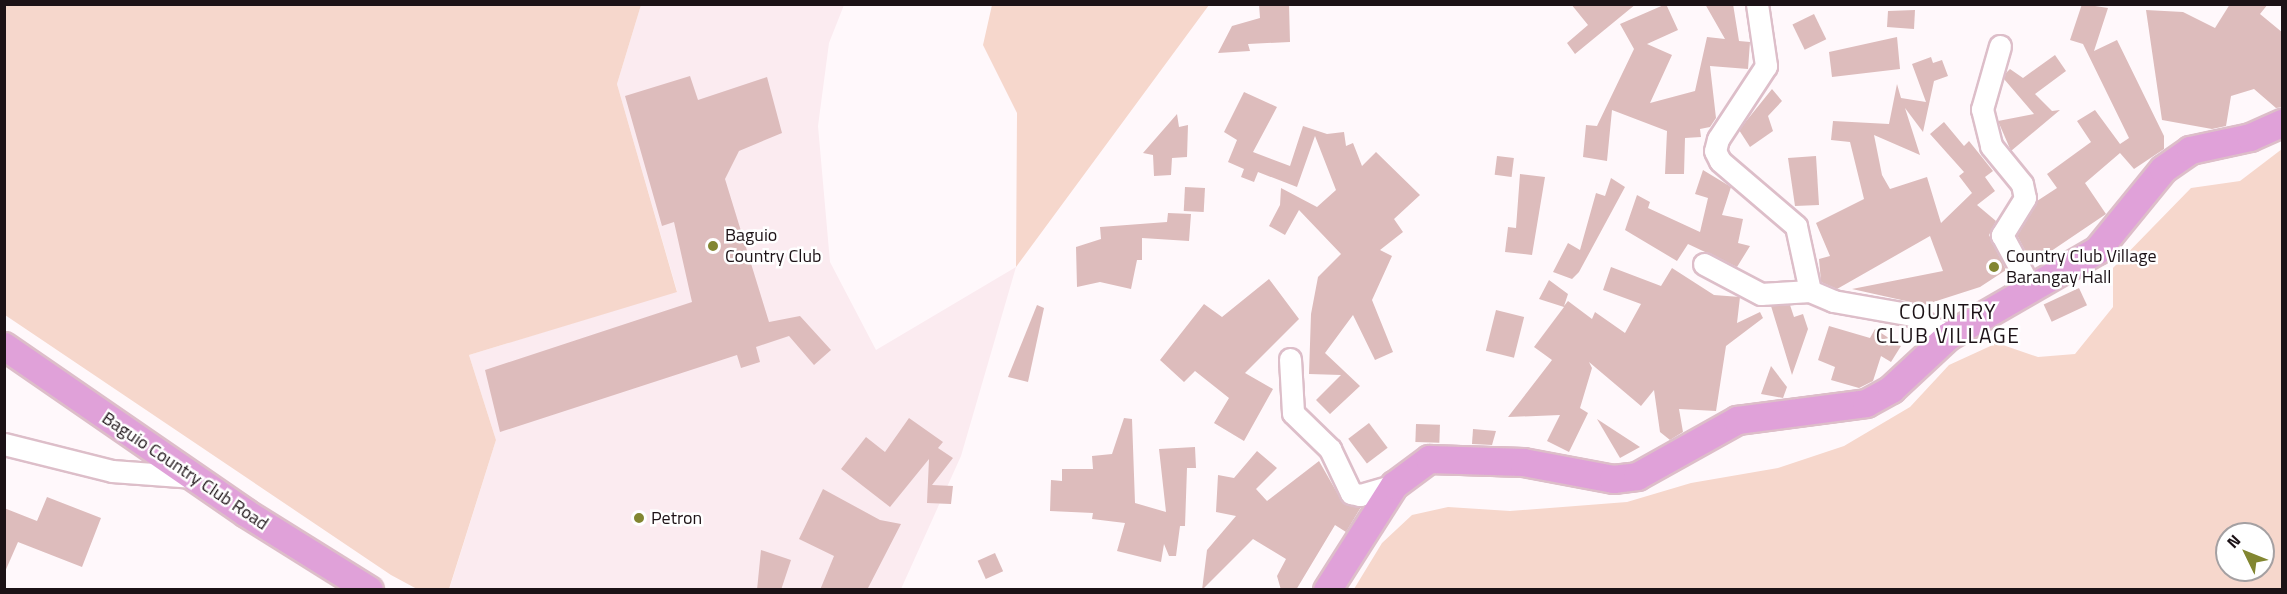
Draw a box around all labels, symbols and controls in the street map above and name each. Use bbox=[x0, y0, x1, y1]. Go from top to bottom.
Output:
place label: Baguio Country Club bbox=[725, 225, 821, 268]
marker: Baguio Country Club bbox=[706, 239, 720, 253]
place label: Country Club Village Barangay Hall bbox=[2006, 246, 2157, 288]
marker: Country Club Village Barangay Hall bbox=[1987, 260, 2001, 274]
district label: COUNTRY CLUB VILLAGE bbox=[1876, 298, 2020, 348]
street label: Baguio Country Club Road bbox=[98, 407, 272, 535]
place label: Petron bbox=[651, 507, 702, 529]
marker: Petron bbox=[632, 511, 646, 525]
north arrow bbox=[2215, 522, 2275, 582]
text: N bbox=[2221, 529, 2246, 553]

